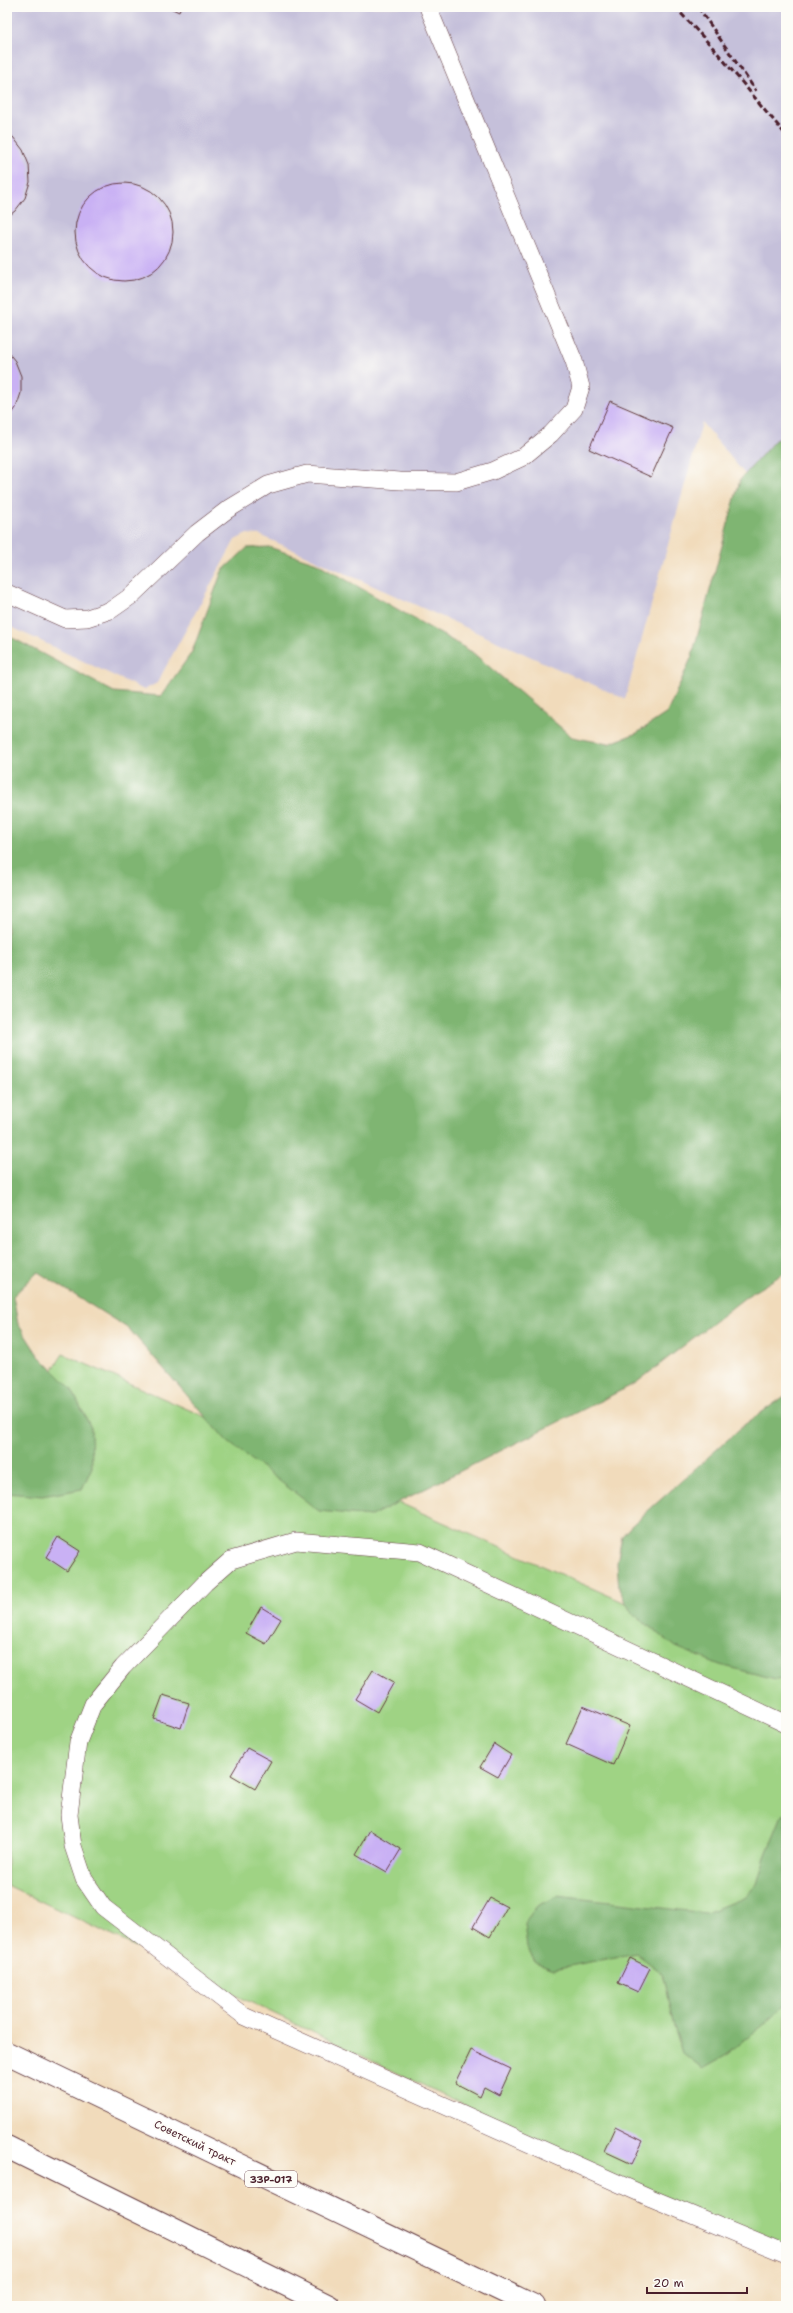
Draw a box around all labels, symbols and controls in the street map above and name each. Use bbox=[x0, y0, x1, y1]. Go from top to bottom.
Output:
street label: Советский тракт bbox=[152, 2117, 239, 2169]
road number: 33Р-017 bbox=[245, 2171, 297, 2187]
scale bar bbox=[647, 2269, 747, 2295]
text: 20 m bbox=[653, 2275, 684, 2291]

